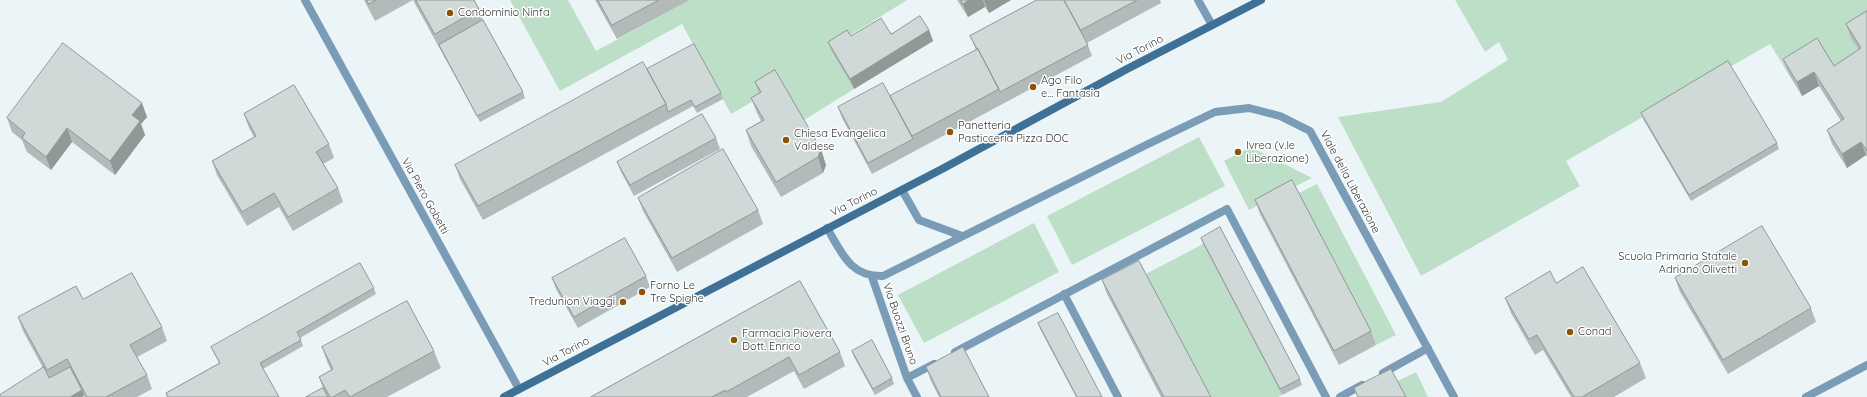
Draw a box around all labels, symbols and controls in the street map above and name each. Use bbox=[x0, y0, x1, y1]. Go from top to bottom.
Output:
place label: Condominio Ninfa bbox=[458, 6, 550, 20]
marker: Condominio Ninfa bbox=[445, 8, 455, 18]
street label: Via Torino bbox=[1114, 32, 1166, 68]
place label: Ago Filo e... Fantasia bbox=[1041, 74, 1100, 100]
marker: Ago Filo e... Fantasia bbox=[1028, 82, 1038, 92]
place label: Panetteria Pasticceria Pizza DOC bbox=[958, 119, 1069, 145]
place label: Chiesa Evangelica Valdese bbox=[794, 127, 886, 153]
marker: Panetteria Pasticceria Pizza DOC bbox=[945, 127, 955, 137]
street label: Viale della Liberazione bbox=[1317, 128, 1383, 236]
marker: Chiesa Evangelica Valdese bbox=[781, 135, 791, 145]
place label: Ivrea (v.le Liberazione) bbox=[1246, 139, 1309, 165]
marker: Ivrea (v.le Liberazione) bbox=[1233, 147, 1243, 157]
street label: Via Piero Gobetti bbox=[399, 156, 451, 236]
street label: Via Torino bbox=[828, 185, 880, 219]
place label: Scuola Primaria Statale Adriano Olivetti bbox=[1618, 250, 1737, 276]
marker: Scuola Primaria Statale Adriano Olivetti bbox=[1740, 258, 1750, 268]
place label: Forno Le Tre Spighe bbox=[650, 279, 704, 305]
street label: Via Buozzi Bruno bbox=[880, 281, 920, 367]
marker: Forno Le Tre Spighe bbox=[637, 287, 647, 297]
place label: Tredunion Viaggi bbox=[529, 295, 615, 309]
marker: Tredunion Viaggi bbox=[618, 297, 628, 307]
place label: Conad bbox=[1578, 325, 1612, 339]
place label: Farmacia Piovera Dott. Enrico bbox=[742, 327, 832, 353]
marker: Conad bbox=[1565, 327, 1575, 337]
street label: Via Torino bbox=[540, 334, 592, 370]
marker: Farmacia Piovera Dott. Enrico bbox=[729, 335, 739, 345]

